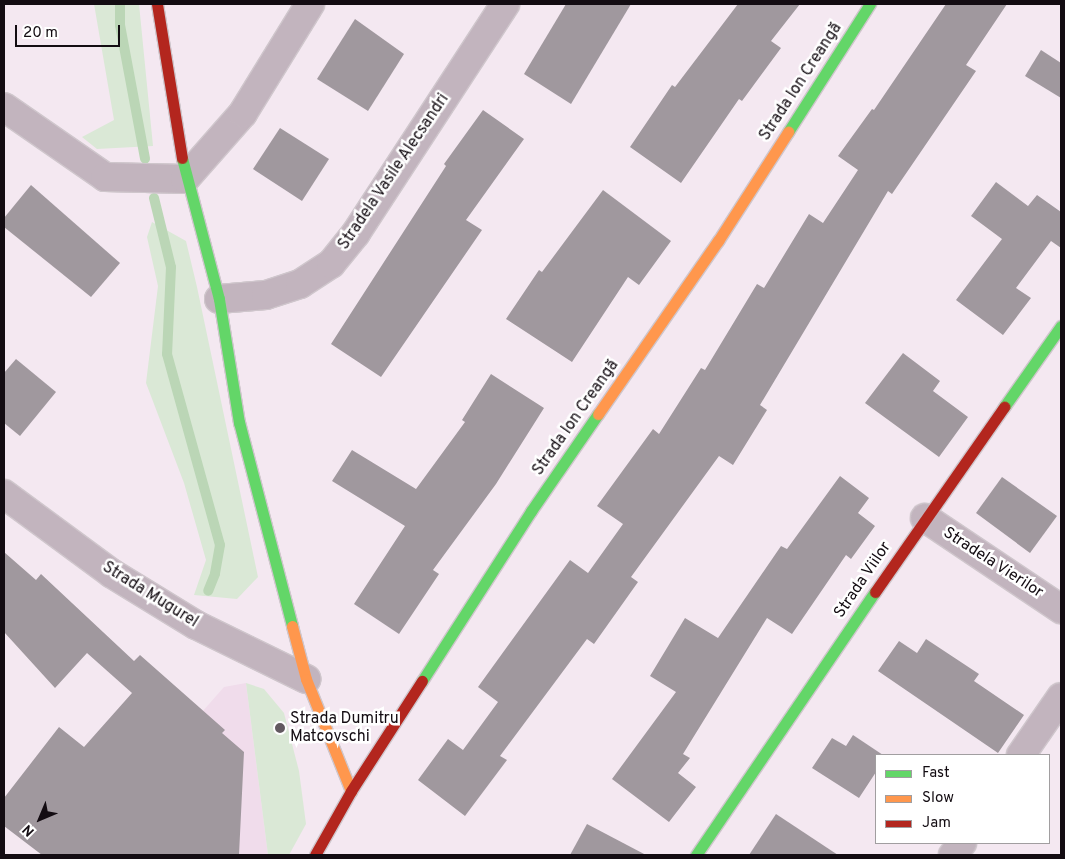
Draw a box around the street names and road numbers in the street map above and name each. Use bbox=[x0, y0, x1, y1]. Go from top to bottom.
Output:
street label: Strada Ion Creangă bbox=[756, 19, 846, 145]
street label: Stradela Vasile Alecsandri bbox=[334, 90, 454, 254]
street label: Strada Ion Creangă bbox=[529, 356, 623, 480]
street label: Stradela Vierilor bbox=[939, 523, 1047, 603]
street label: Strada Viilor bbox=[830, 538, 896, 622]
street label: Strada Mugurel bbox=[99, 558, 201, 632]

